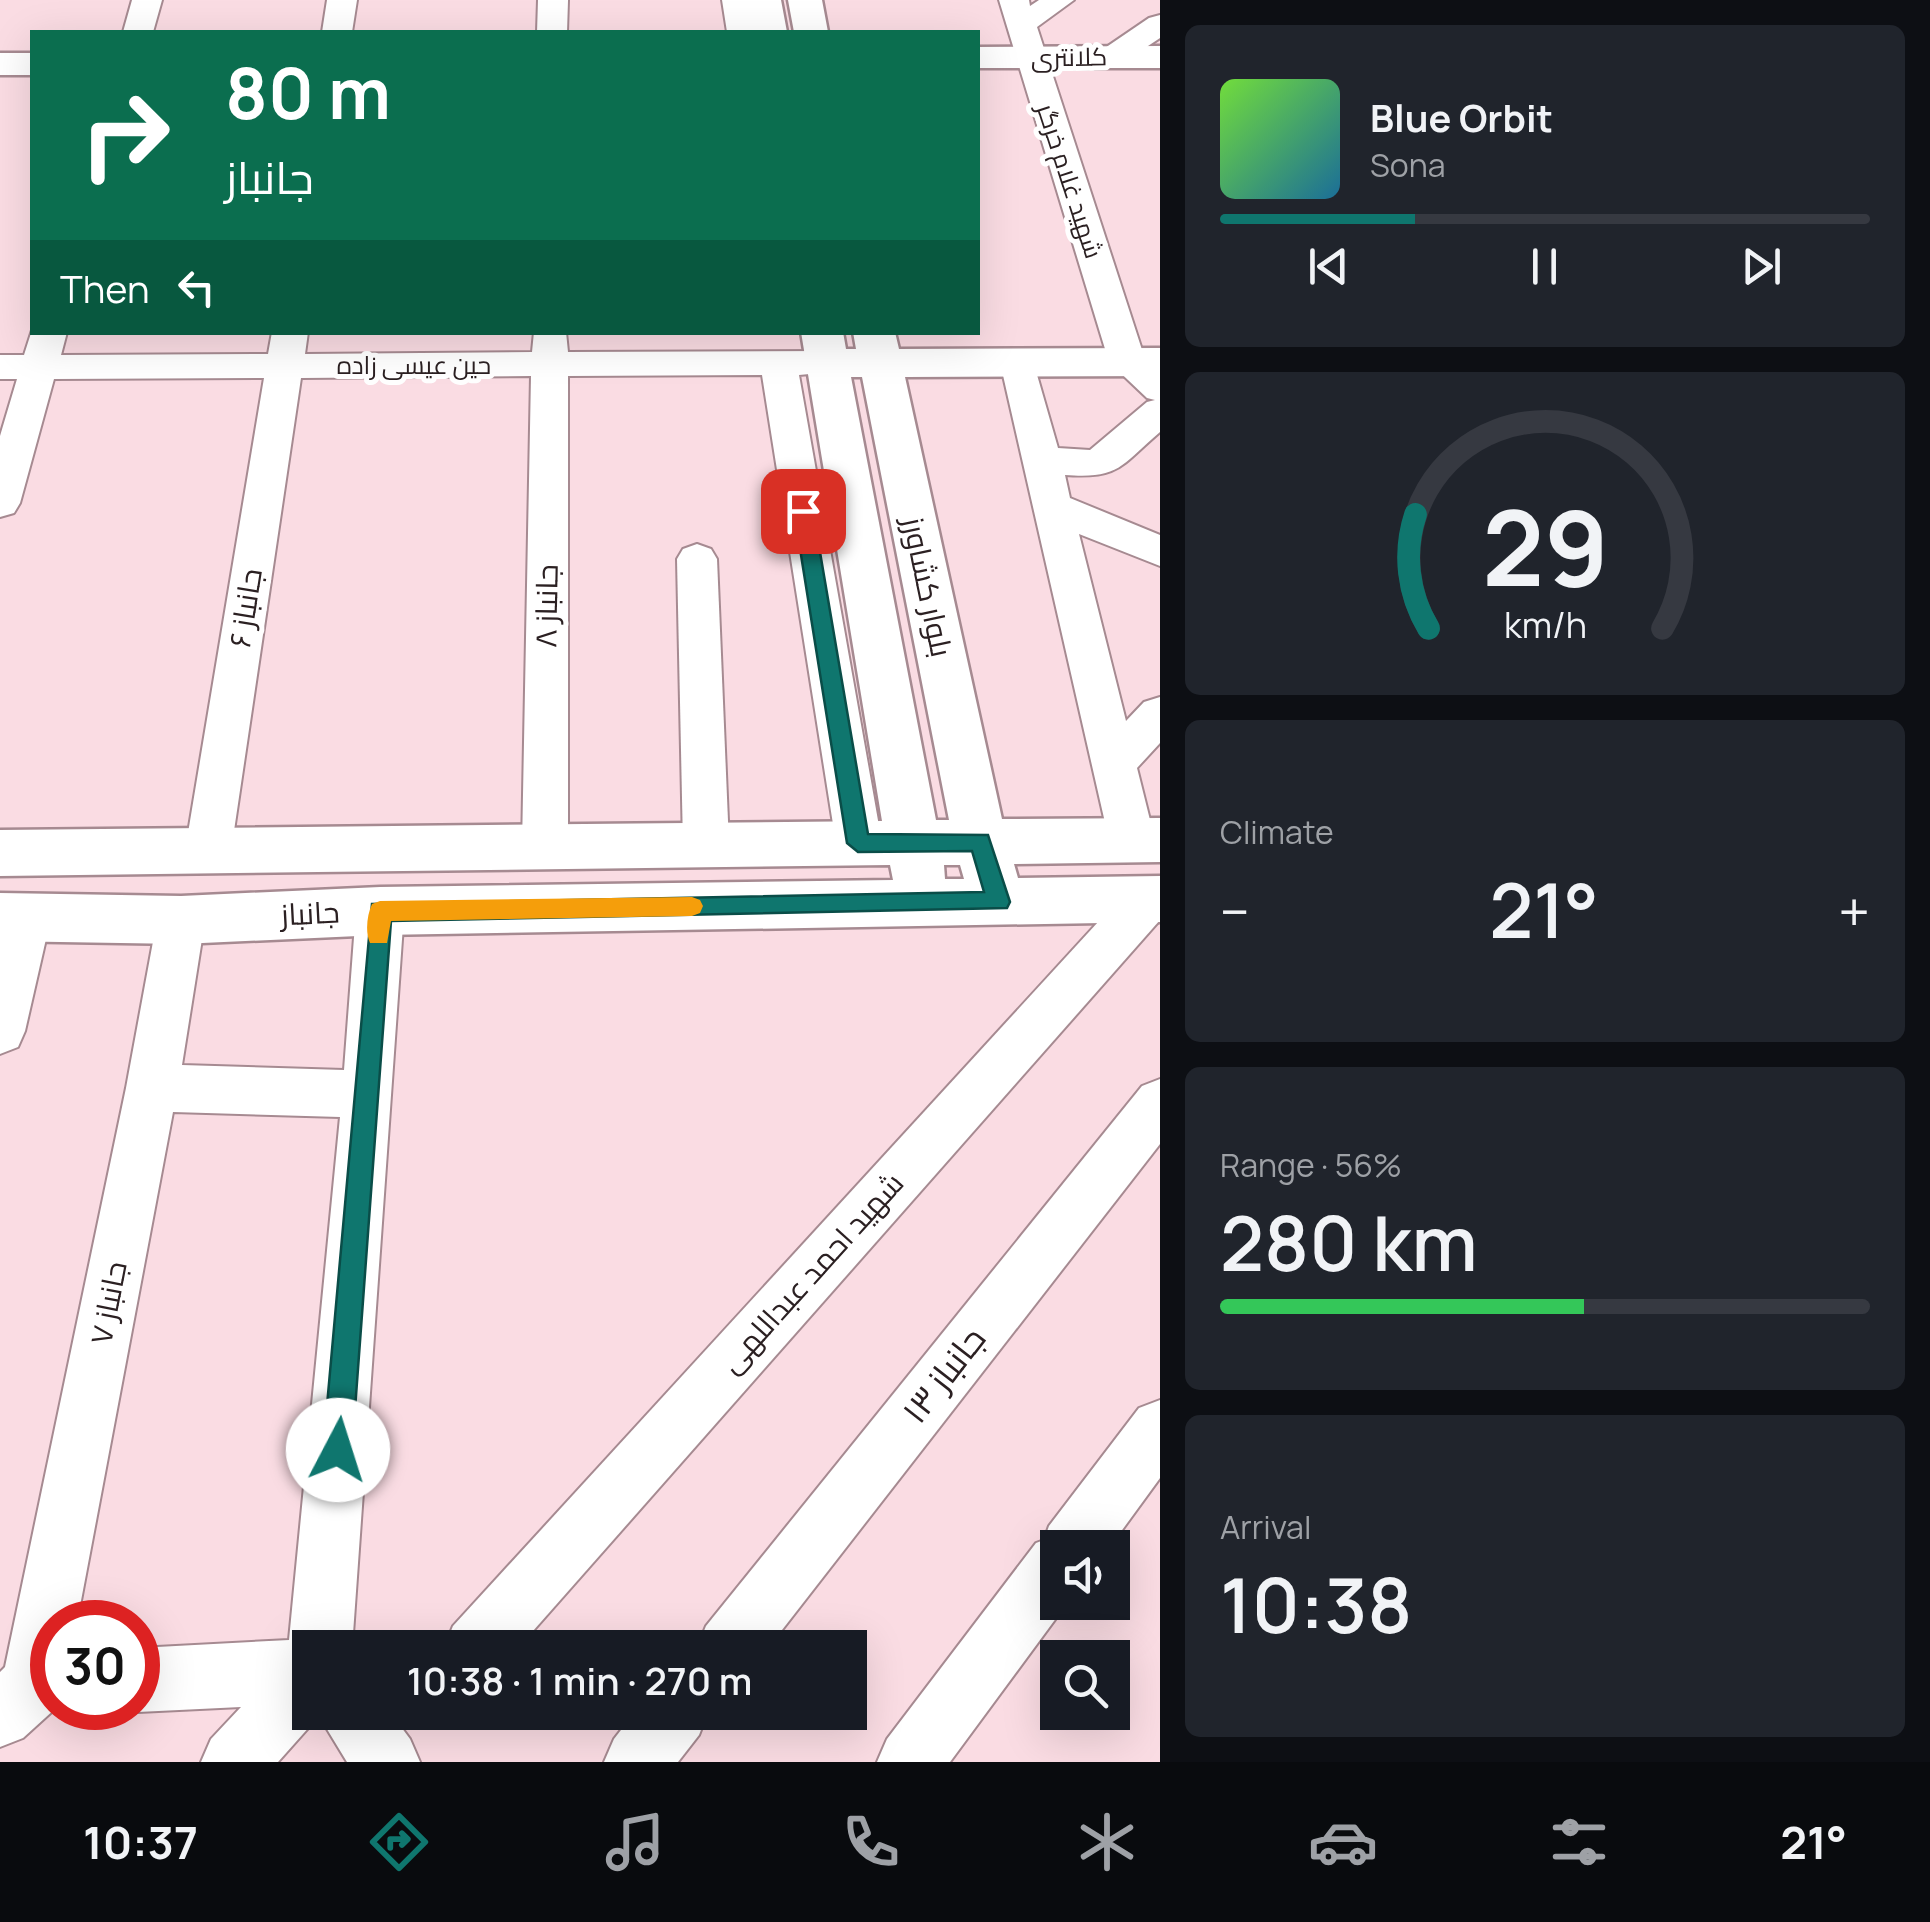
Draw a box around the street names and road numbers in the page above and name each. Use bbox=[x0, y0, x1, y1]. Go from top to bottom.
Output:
street label: کلانتری bbox=[1031, 38, 1107, 75]
street label: شهید غلام خرگر bbox=[1027, 97, 1112, 263]
street label: حین عیسی زاده bbox=[337, 347, 491, 382]
street label: بلوار کشاورز bbox=[893, 511, 963, 660]
street label: جانباز ۸ bbox=[524, 564, 567, 648]
street label: جانباز ۶ bbox=[218, 565, 271, 650]
street label: جانباز bbox=[277, 890, 340, 935]
street label: شهید احمد عبداللهی bbox=[710, 1163, 912, 1381]
street label: جانباز ۷ bbox=[79, 1258, 136, 1348]
street label: جانباز ۱۳ bbox=[890, 1316, 996, 1433]

